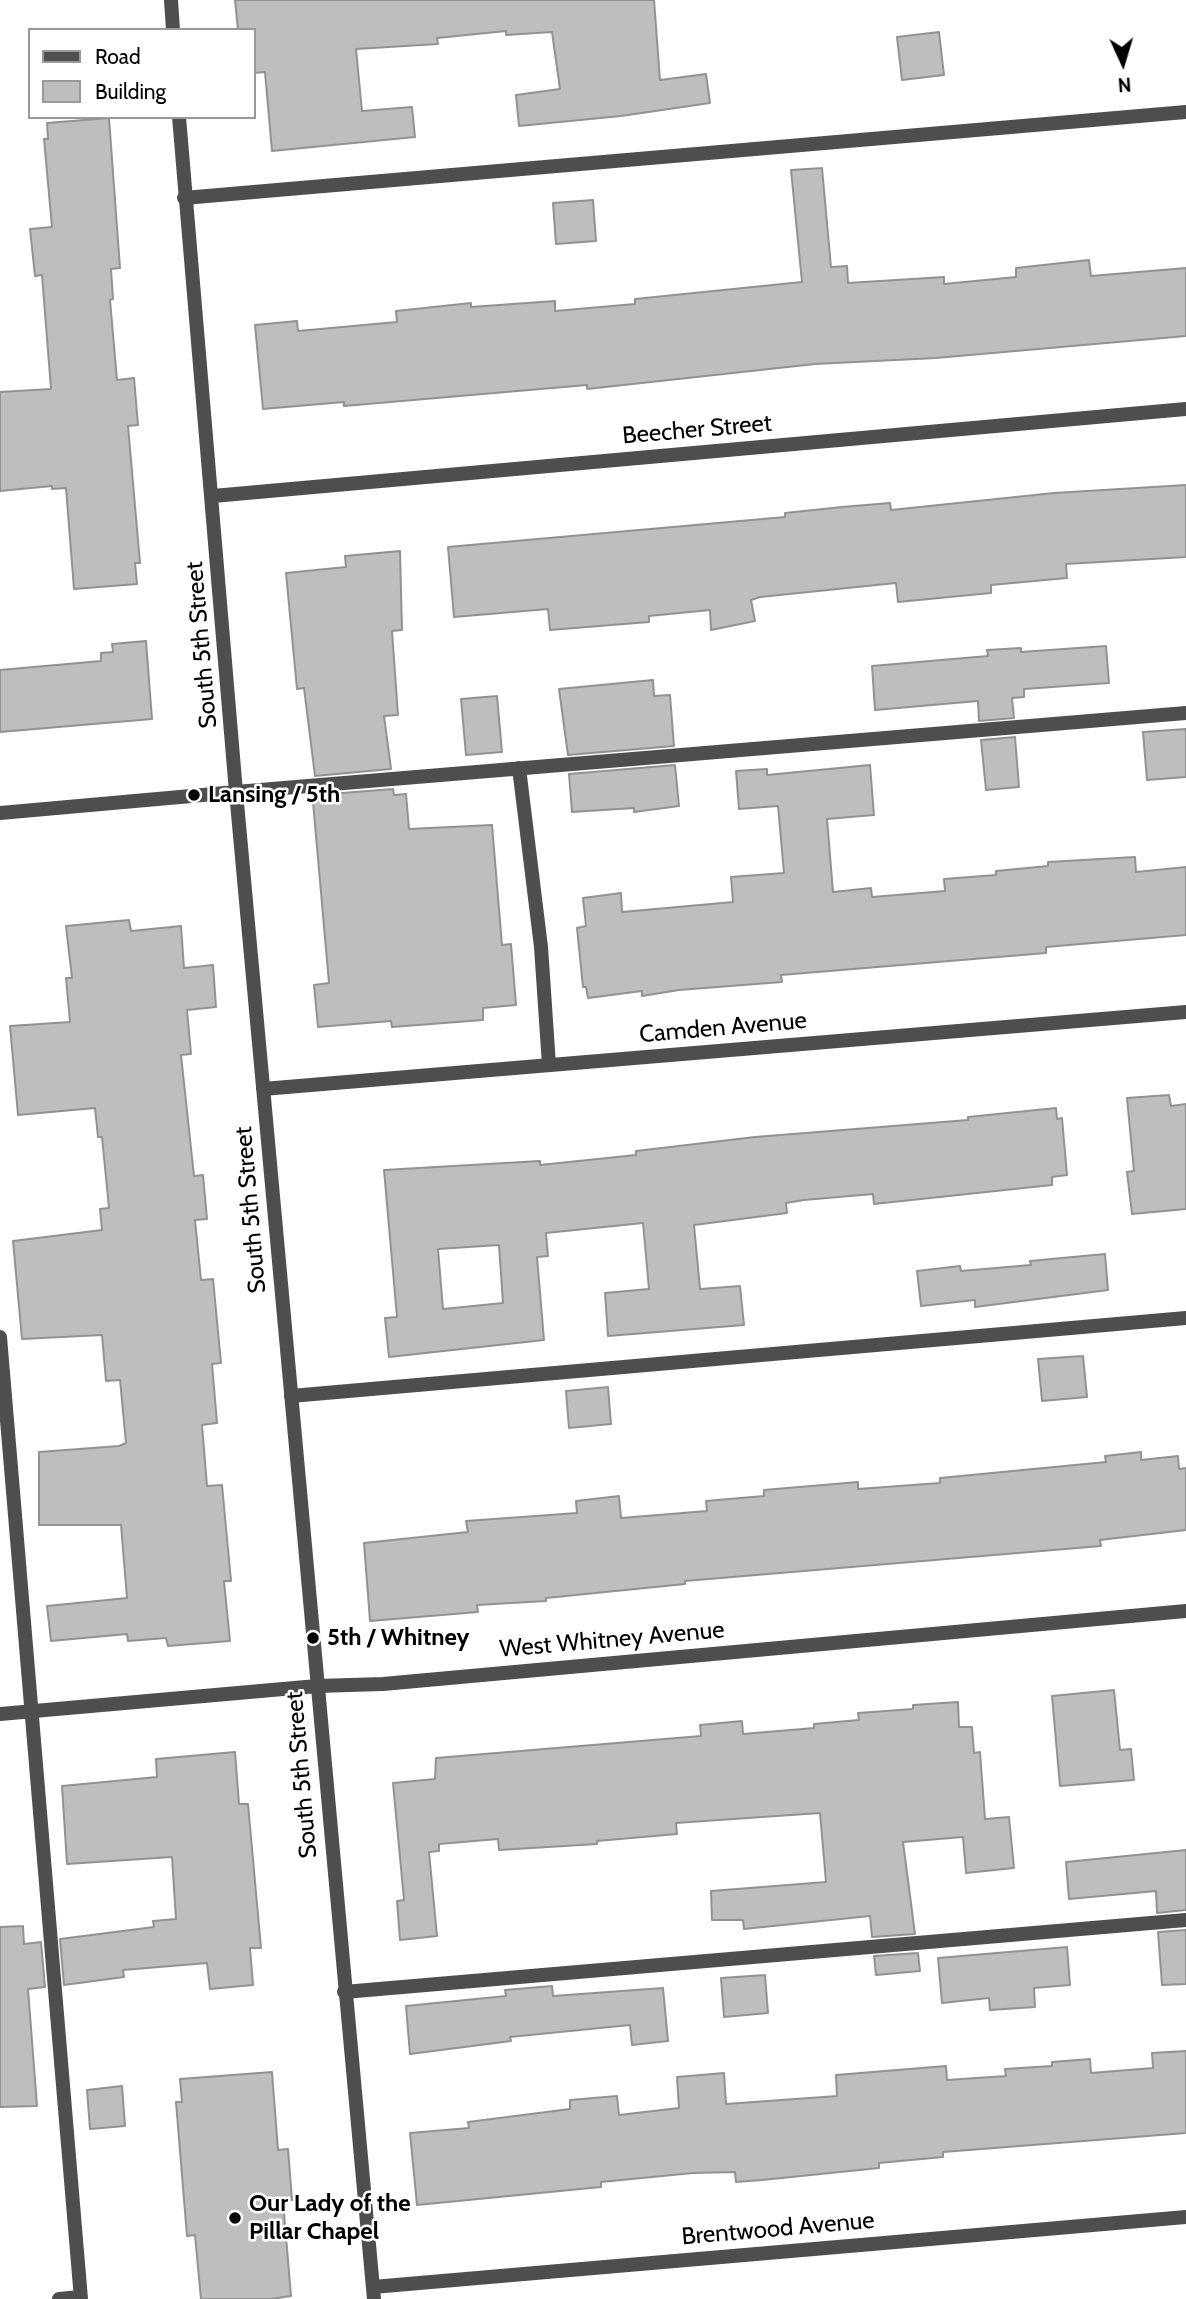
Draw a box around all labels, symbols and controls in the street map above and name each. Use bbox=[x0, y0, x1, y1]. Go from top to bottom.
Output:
legend bbox=[28, 28, 256, 119]
north arrow bbox=[1088, 28, 1158, 98]
text: Road bbox=[95, 44, 141, 69]
text: N bbox=[1117, 73, 1132, 96]
text: Building bbox=[95, 79, 166, 104]
street label: Beecher Street bbox=[621, 409, 773, 451]
street label: South 5th Street bbox=[180, 560, 224, 730]
place label: Lansing / 5th bbox=[208, 781, 340, 809]
marker: Lansing / 5th bbox=[186, 787, 202, 803]
street label: Camden Avenue bbox=[638, 1006, 808, 1050]
street label: South 5th Street bbox=[229, 1125, 273, 1295]
street label: West Whitney Avenue bbox=[498, 1616, 726, 1664]
place label: 5th / Whitney bbox=[327, 1624, 469, 1652]
marker: 5th / Whitney bbox=[305, 1630, 321, 1646]
street label: South 5th Street bbox=[280, 1690, 324, 1860]
place label: Our Lady of the Pillar Chapel bbox=[249, 2190, 411, 2246]
street label: Brentwood Avenue bbox=[680, 2206, 876, 2252]
marker: Our Lady of the Pillar Chapel bbox=[227, 2210, 243, 2226]

